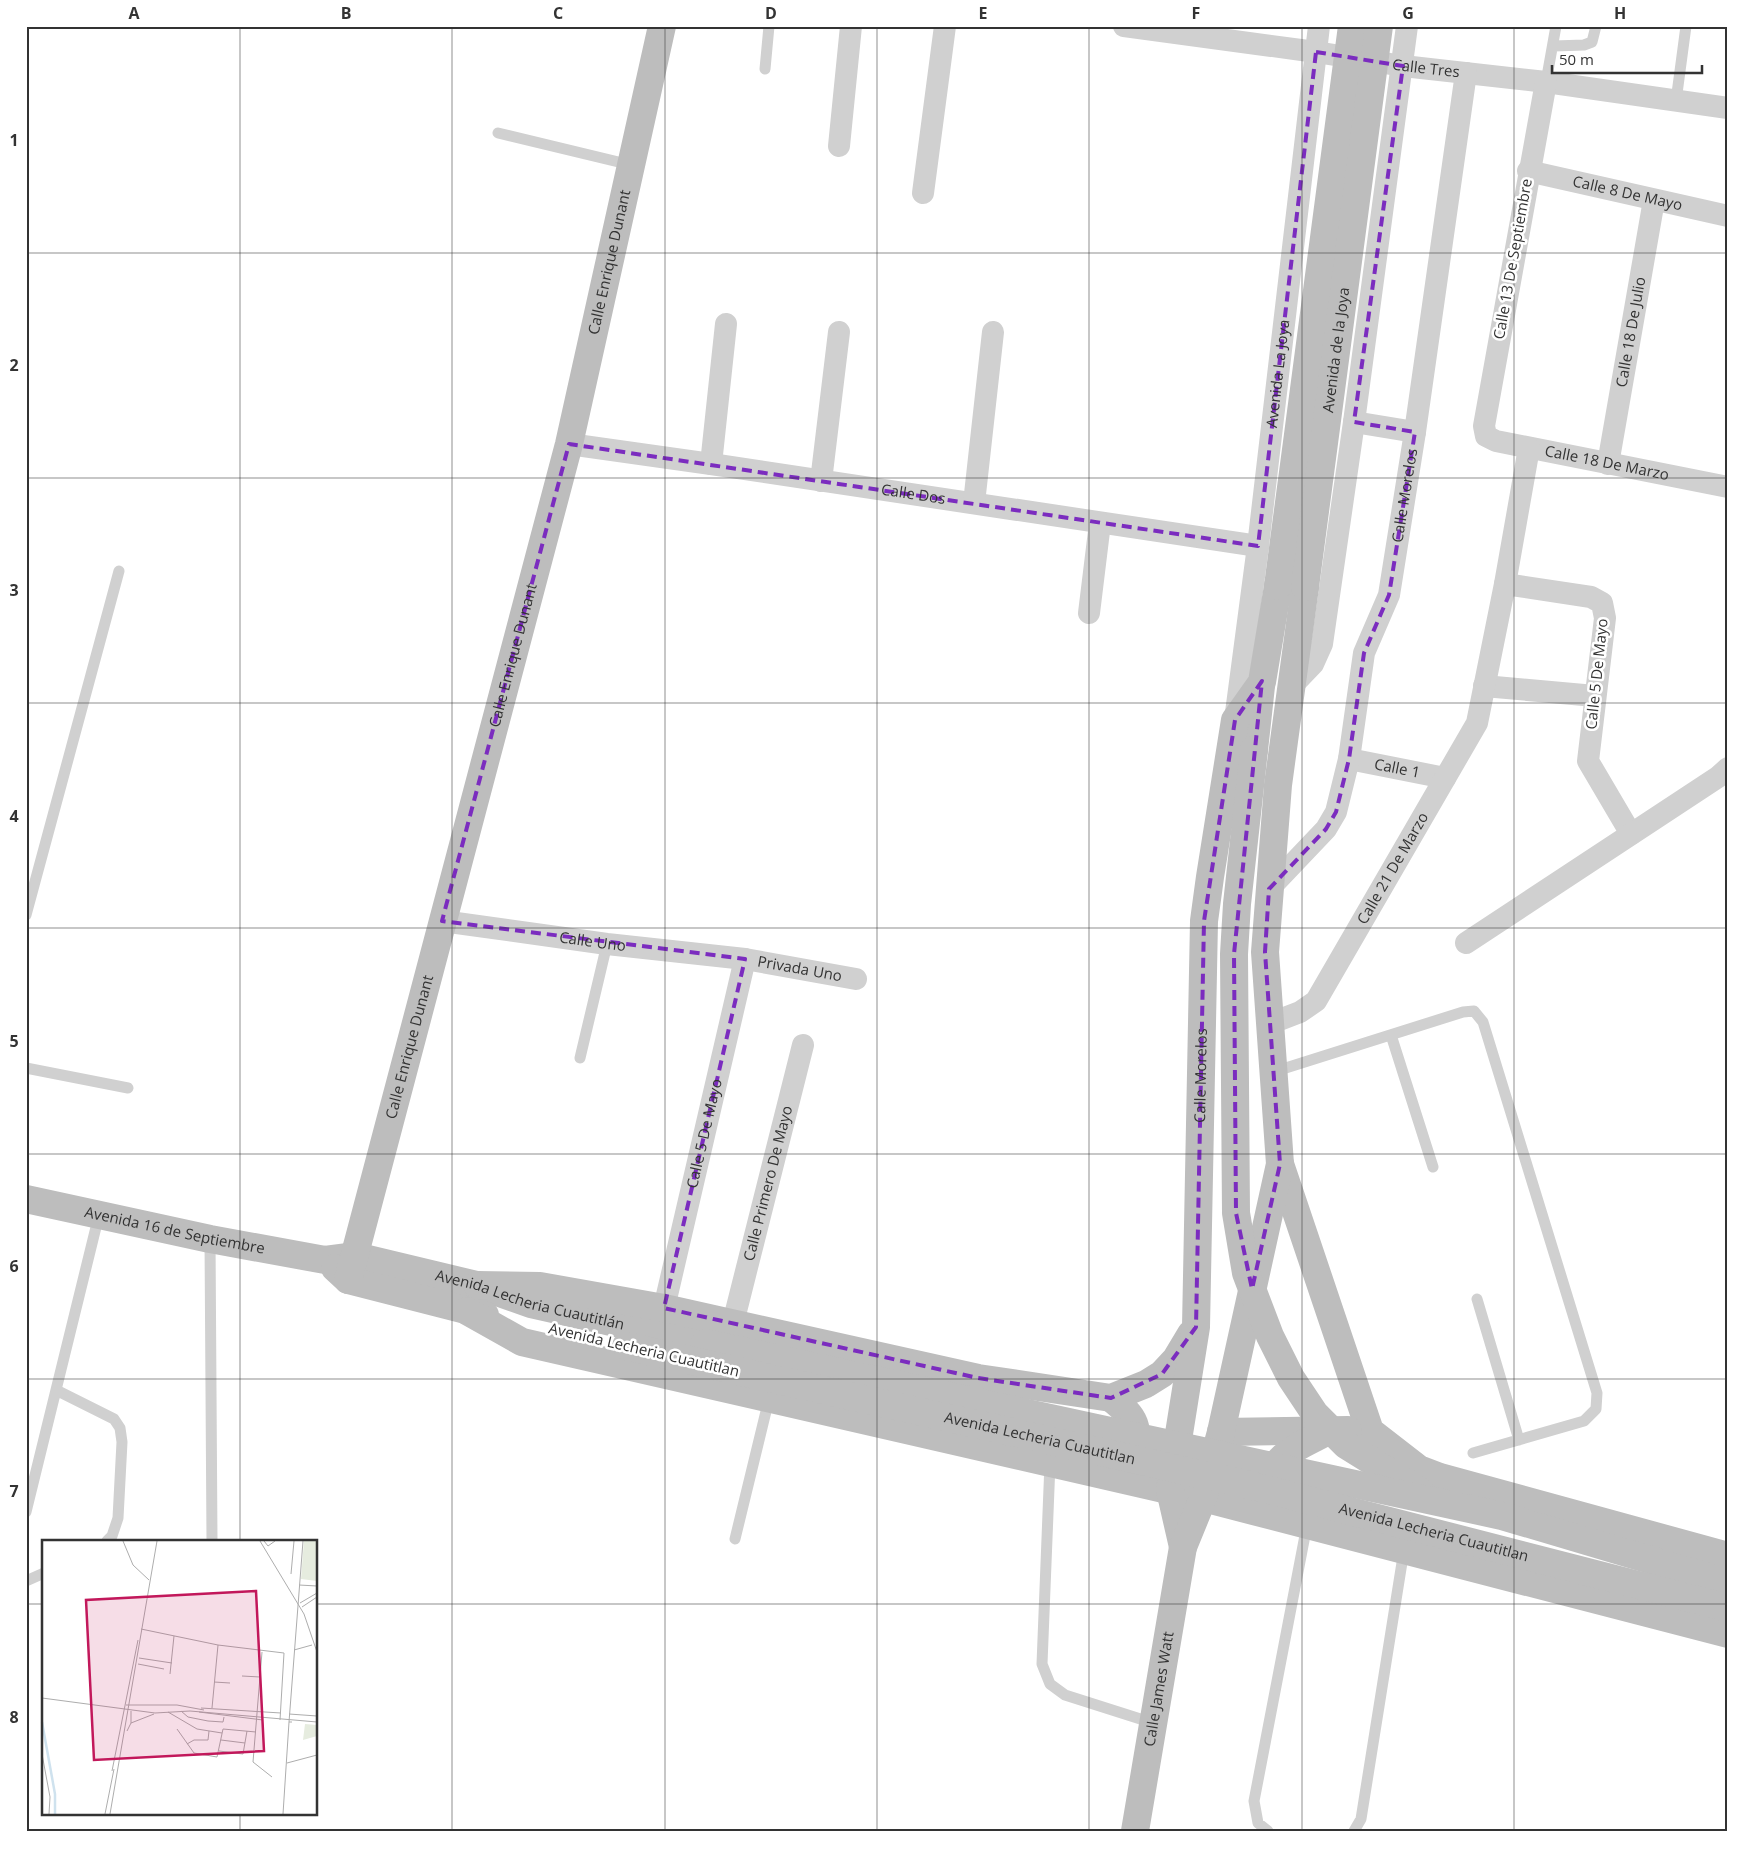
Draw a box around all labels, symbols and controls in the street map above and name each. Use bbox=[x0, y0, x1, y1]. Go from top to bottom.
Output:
text: A bbox=[128, 2, 140, 24]
text: B bbox=[341, 2, 351, 24]
text: C bbox=[553, 2, 563, 24]
text: D bbox=[765, 2, 777, 24]
text: E bbox=[979, 2, 988, 24]
text: F bbox=[1192, 2, 1200, 24]
text: G bbox=[1402, 2, 1414, 24]
text: H bbox=[1614, 2, 1626, 24]
scale bar bbox=[1552, 42, 1702, 74]
text: 50 m bbox=[1559, 49, 1594, 69]
street label: Calle Tres bbox=[1391, 53, 1461, 81]
text: 1 bbox=[9, 129, 19, 151]
street label: Calle 8 De Mayo bbox=[1571, 170, 1684, 214]
street label: Calle 13 De Septiembre bbox=[1488, 177, 1536, 341]
street label: Calle Enrique Dunant bbox=[583, 187, 634, 336]
street label: Calle 18 De Julio bbox=[1611, 275, 1649, 389]
street label: Avenida de la Joya bbox=[1317, 286, 1353, 414]
street label: Avenida La Joya bbox=[1261, 318, 1293, 429]
text: 2 bbox=[9, 354, 19, 376]
street label: Calle 18 De Marzo bbox=[1543, 440, 1671, 484]
street label: Calle Morelos bbox=[1387, 447, 1421, 544]
street label: Calle Dos bbox=[880, 479, 947, 508]
text: 3 bbox=[9, 579, 19, 601]
street label: Calle Enrique Dunant bbox=[484, 581, 541, 729]
street label: Calle 5 De Mayo bbox=[1580, 617, 1612, 730]
street label: Calle 1 bbox=[1373, 753, 1422, 782]
text: 4 bbox=[9, 805, 19, 827]
street label: Calle 21 De Marzo bbox=[1352, 808, 1432, 927]
street label: Calle Uno bbox=[558, 926, 627, 955]
street label: Privada Uno bbox=[756, 950, 844, 985]
street label: Calle Enrique Dunant bbox=[380, 973, 437, 1121]
street label: Calle Morelos bbox=[1189, 1028, 1211, 1123]
text: 5 bbox=[9, 1030, 19, 1052]
street label: Calle 5 De Mayo bbox=[681, 1077, 726, 1190]
street label: Calle Primero De Mayo bbox=[738, 1103, 796, 1263]
street label: Avenida 16 de Septiembre bbox=[83, 1201, 267, 1258]
text: 6 bbox=[9, 1255, 19, 1277]
street label: Avenida Lecheria Cuautitlán bbox=[434, 1264, 627, 1334]
street label: Avenida Lecheria Cuautitlan bbox=[547, 1317, 741, 1381]
street label: Avenida Lecheria Cuautitlan bbox=[943, 1406, 1137, 1468]
text: 7 bbox=[9, 1480, 19, 1502]
street label: Avenida Lecheria Cuautitlan bbox=[1337, 1497, 1531, 1565]
inset map bbox=[42, 1540, 318, 1814]
street label: Calle James Watt bbox=[1138, 1630, 1178, 1748]
text: 8 bbox=[9, 1706, 19, 1728]

